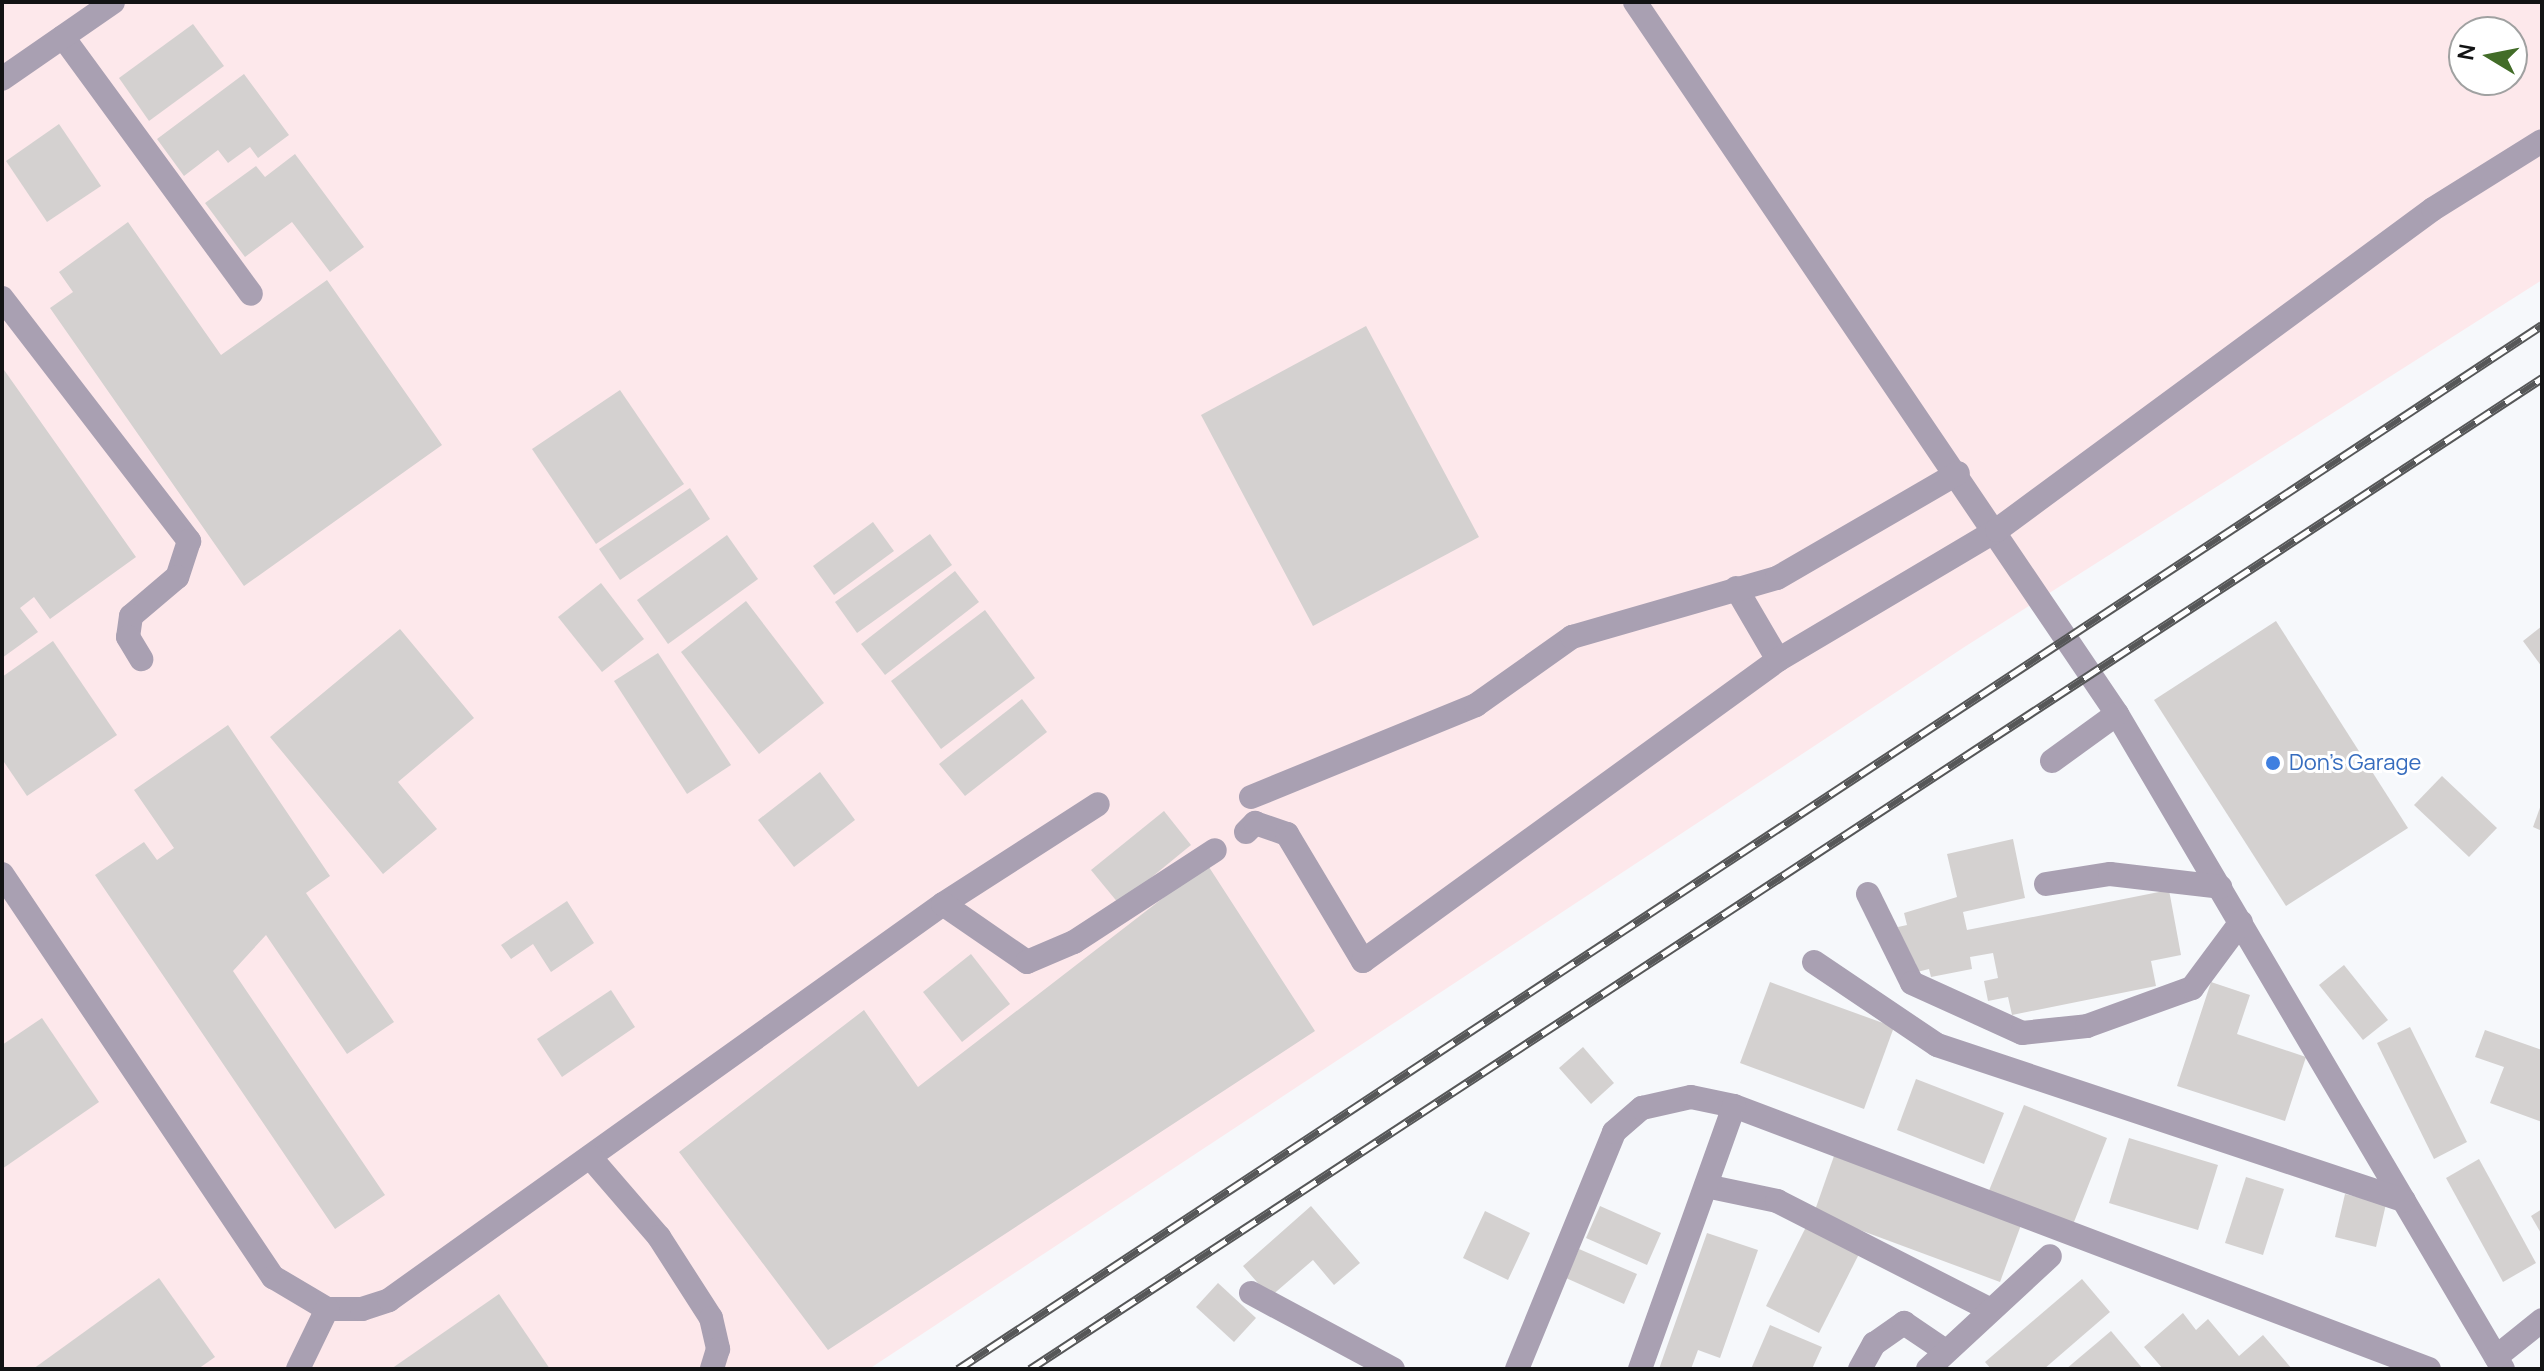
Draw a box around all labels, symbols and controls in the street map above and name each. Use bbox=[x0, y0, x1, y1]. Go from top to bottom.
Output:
north arrow bbox=[2448, 16, 2528, 96]
text: N bbox=[2450, 42, 2482, 63]
place label: Don’s Garage bbox=[2289, 750, 2421, 776]
marker: Don’s Garage bbox=[2264, 754, 2282, 772]

